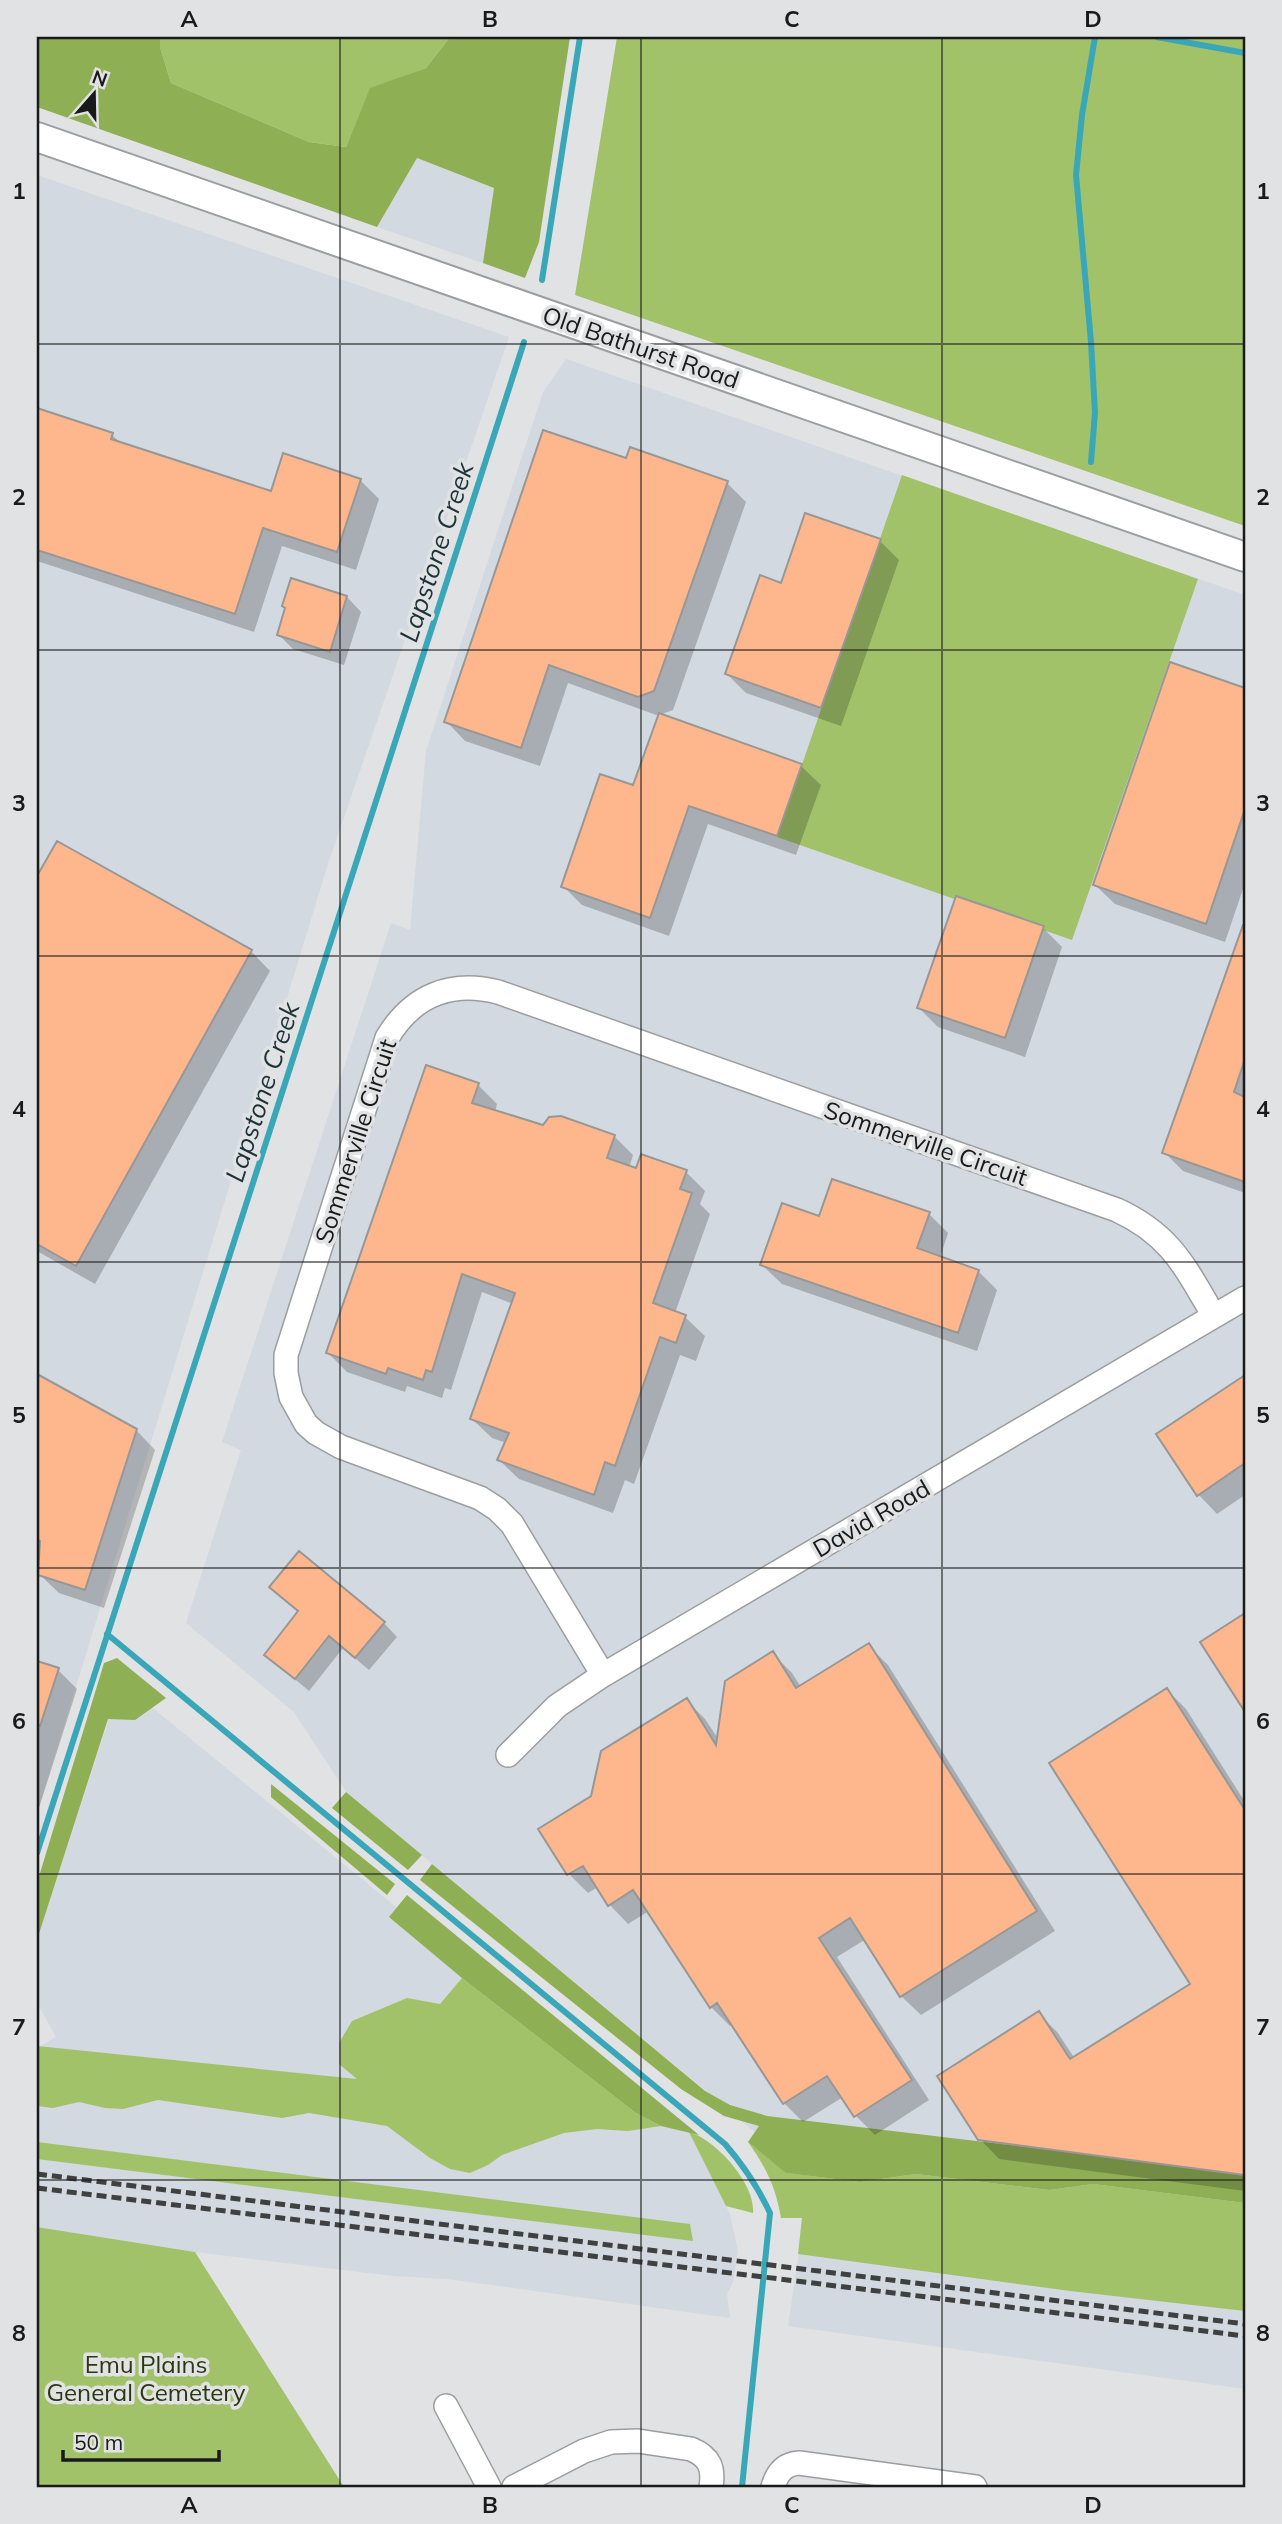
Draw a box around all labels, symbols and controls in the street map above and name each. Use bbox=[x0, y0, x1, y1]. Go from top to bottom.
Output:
text: A bbox=[180, 4, 198, 33]
text: B bbox=[482, 4, 498, 33]
text: C bbox=[784, 4, 800, 33]
text: D bbox=[1084, 4, 1102, 33]
north arrow bbox=[60, 60, 130, 130]
text: N bbox=[89, 64, 111, 92]
text: 1 bbox=[12, 176, 26, 205]
text: 1 bbox=[1256, 176, 1270, 205]
street label: Old Bathurst Road bbox=[539, 299, 743, 395]
water label: Lapstone Creek bbox=[391, 457, 481, 646]
text: 2 bbox=[12, 482, 26, 511]
text: 2 bbox=[1256, 482, 1270, 511]
text: 3 bbox=[12, 788, 26, 817]
text: 3 bbox=[1256, 788, 1270, 817]
water label: Lapstone Creek bbox=[217, 997, 307, 1186]
street label: Sommerville Circuit bbox=[308, 1035, 402, 1247]
text: 4 bbox=[12, 1094, 26, 1123]
street label: Sommerville Circuit bbox=[820, 1094, 1032, 1192]
text: 4 bbox=[1256, 1094, 1270, 1123]
text: 5 bbox=[12, 1400, 26, 1429]
text: 5 bbox=[1256, 1400, 1270, 1429]
street label: David Road bbox=[807, 1472, 935, 1564]
text: 6 bbox=[12, 1706, 26, 1735]
text: 6 bbox=[1256, 1706, 1270, 1735]
text: 7 bbox=[12, 2012, 26, 2041]
text: 7 bbox=[1256, 2012, 1270, 2041]
text: 8 bbox=[12, 2318, 26, 2347]
text: 8 bbox=[1256, 2318, 1270, 2347]
park label: Emu Plains General Cemetery bbox=[47, 2349, 246, 2407]
scale bar bbox=[63, 2419, 219, 2463]
text: 50 m bbox=[74, 2429, 123, 2455]
text: A bbox=[180, 2490, 198, 2519]
text: B bbox=[482, 2490, 498, 2519]
text: C bbox=[784, 2490, 800, 2519]
text: D bbox=[1084, 2490, 1102, 2519]

